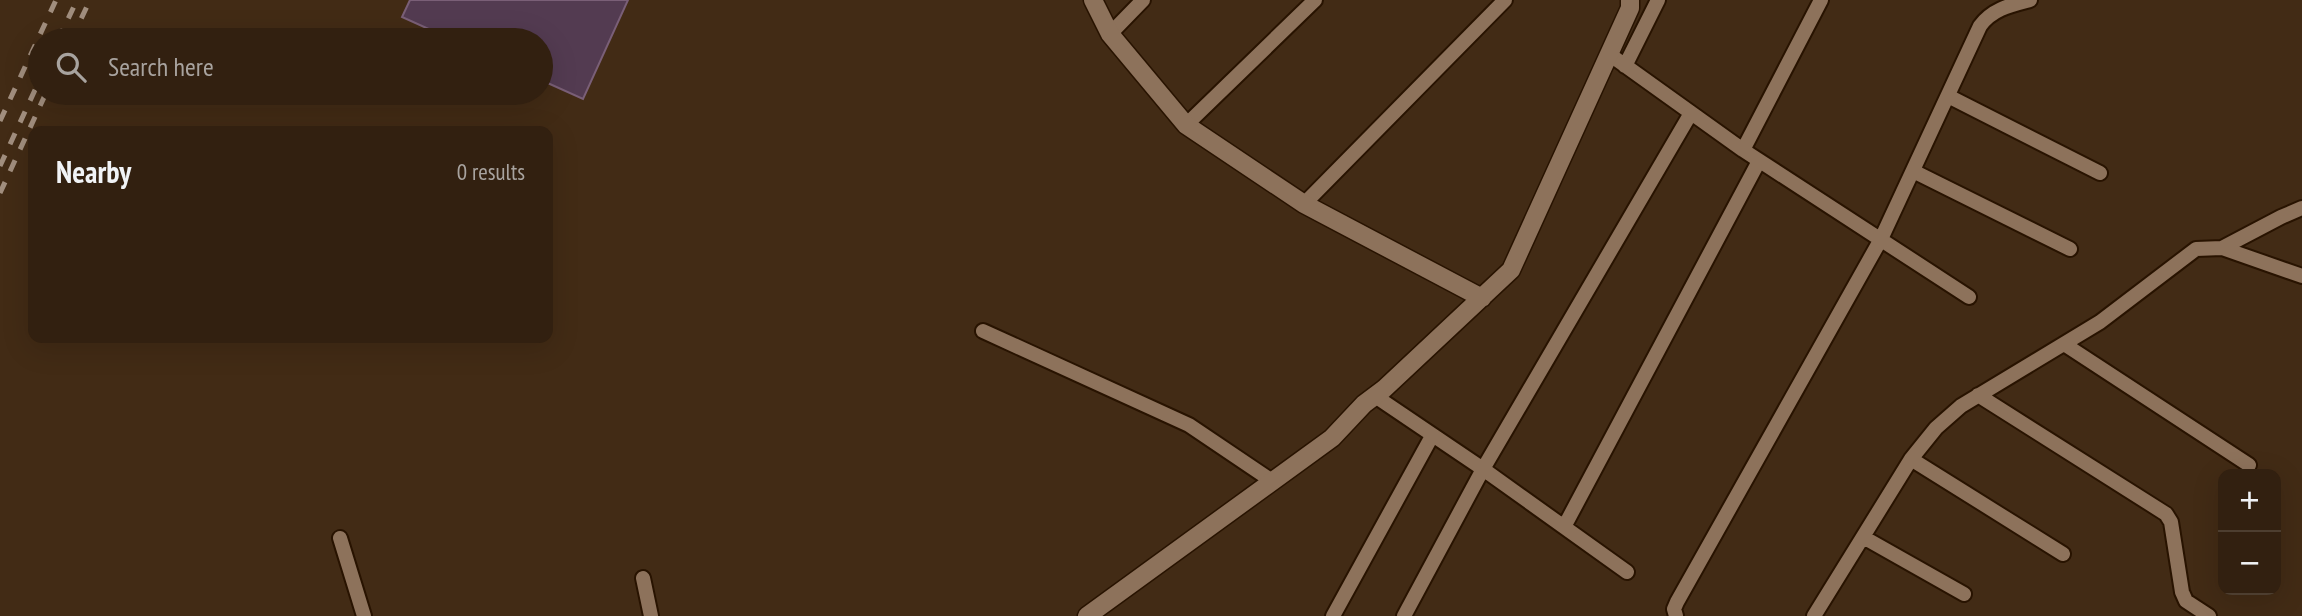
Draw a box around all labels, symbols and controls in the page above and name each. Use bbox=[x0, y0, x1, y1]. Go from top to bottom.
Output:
search box bbox=[28, 28, 553, 105]
icon: search bbox=[52, 48, 90, 86]
text: Search here bbox=[108, 50, 214, 83]
text: Nearby bbox=[56, 152, 131, 191]
text: 0 results bbox=[457, 157, 525, 186]
map controls bbox=[2218, 469, 2281, 595]
button: + bbox=[2218, 469, 2281, 532]
button: − bbox=[2218, 532, 2281, 595]

